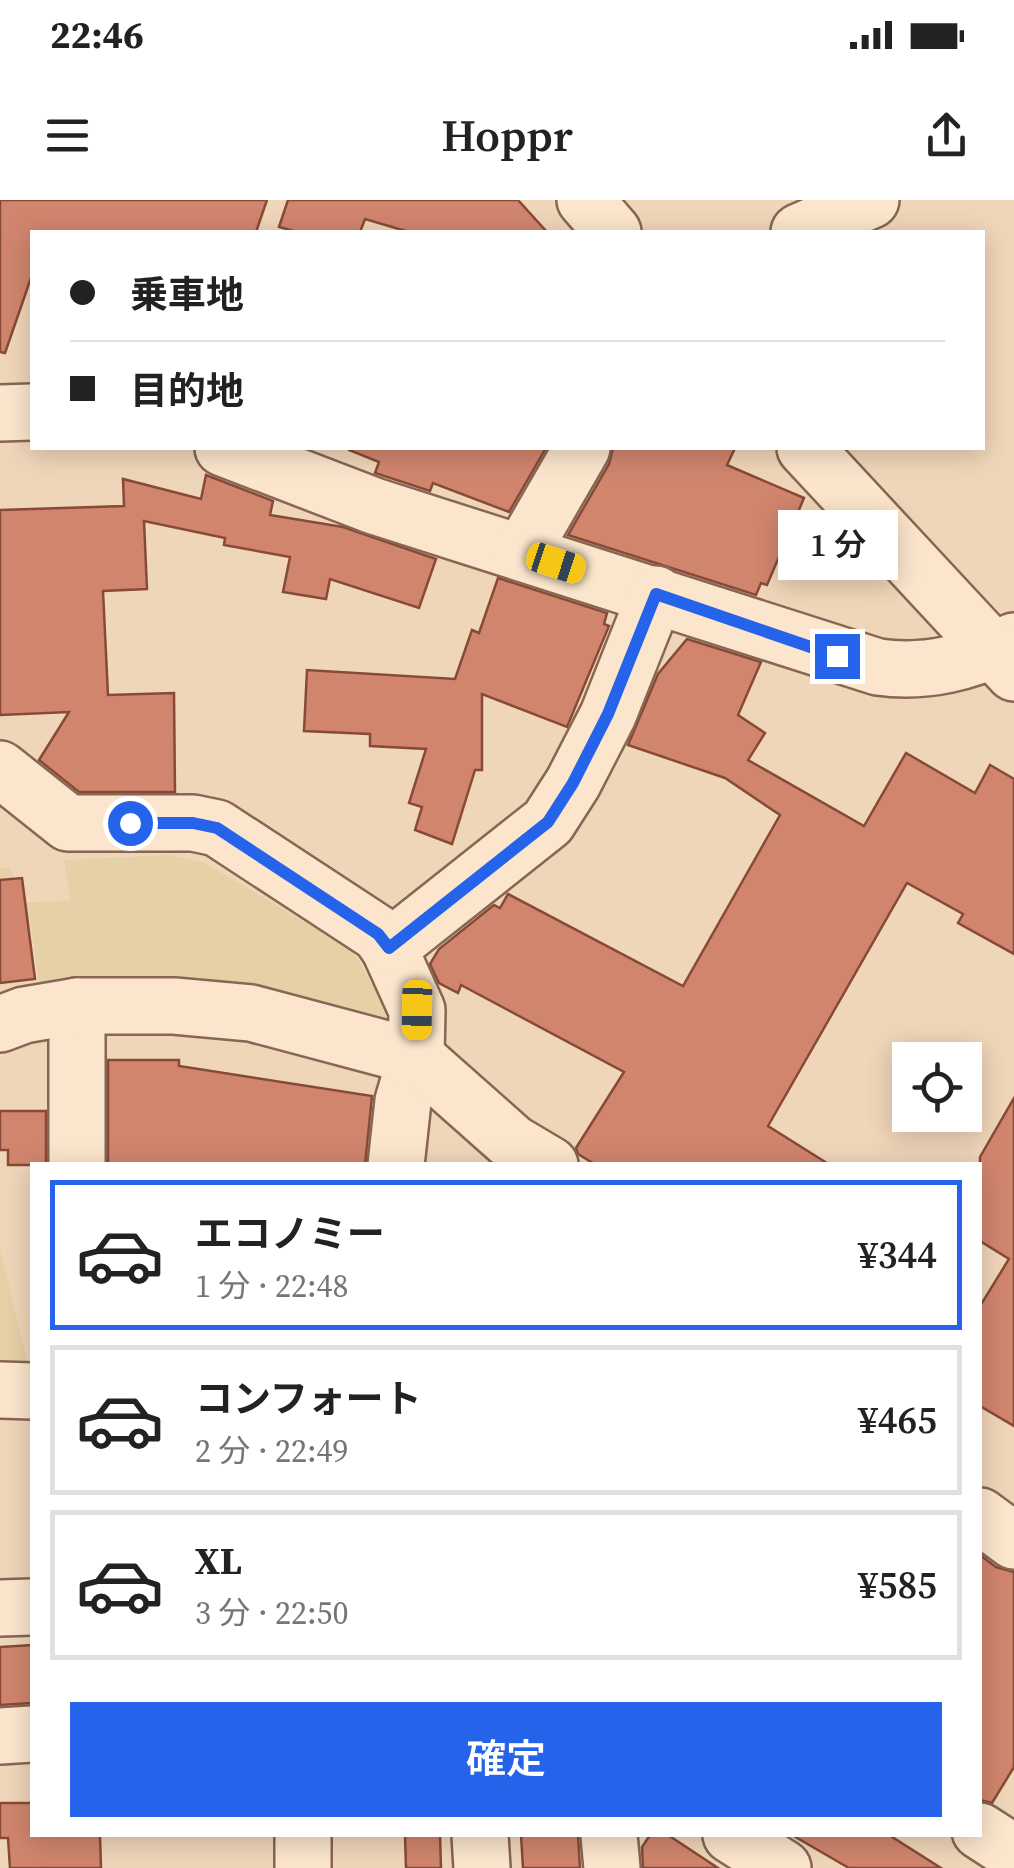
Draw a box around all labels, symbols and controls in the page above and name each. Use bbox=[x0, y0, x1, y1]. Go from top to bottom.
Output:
text: 22:46 bbox=[50, 9, 144, 61]
text: Hoppr bbox=[441, 104, 573, 166]
icon: menu bbox=[40, 108, 95, 163]
icon: share bbox=[919, 108, 974, 163]
text: 乗車地 bbox=[130, 269, 244, 321]
text: 目的地 bbox=[130, 365, 244, 417]
callout: 1 分 bbox=[777, 511, 897, 581]
text: 1 分 bbox=[810, 523, 866, 567]
car bbox=[523, 539, 589, 587]
route end bbox=[815, 634, 860, 679]
route start bbox=[108, 801, 153, 846]
car bbox=[401, 980, 433, 1040]
map controls bbox=[892, 1042, 982, 1132]
button: locate bbox=[892, 1042, 982, 1132]
text: エコノミー bbox=[195, 1208, 385, 1260]
icon: car bbox=[75, 1210, 165, 1300]
text: ¥344 bbox=[858, 1229, 937, 1281]
text: 1 分 · 22:48 bbox=[195, 1264, 349, 1308]
text: コンフォート bbox=[195, 1373, 422, 1425]
icon: car bbox=[75, 1375, 165, 1465]
text: ¥465 bbox=[858, 1394, 937, 1446]
text: 2 分 · 22:49 bbox=[195, 1429, 349, 1473]
text: XL bbox=[195, 1535, 242, 1587]
icon: car bbox=[75, 1540, 165, 1630]
text: ¥585 bbox=[858, 1559, 937, 1611]
text: 3 分 · 22:50 bbox=[195, 1591, 349, 1635]
button: 確定 bbox=[70, 1702, 942, 1817]

